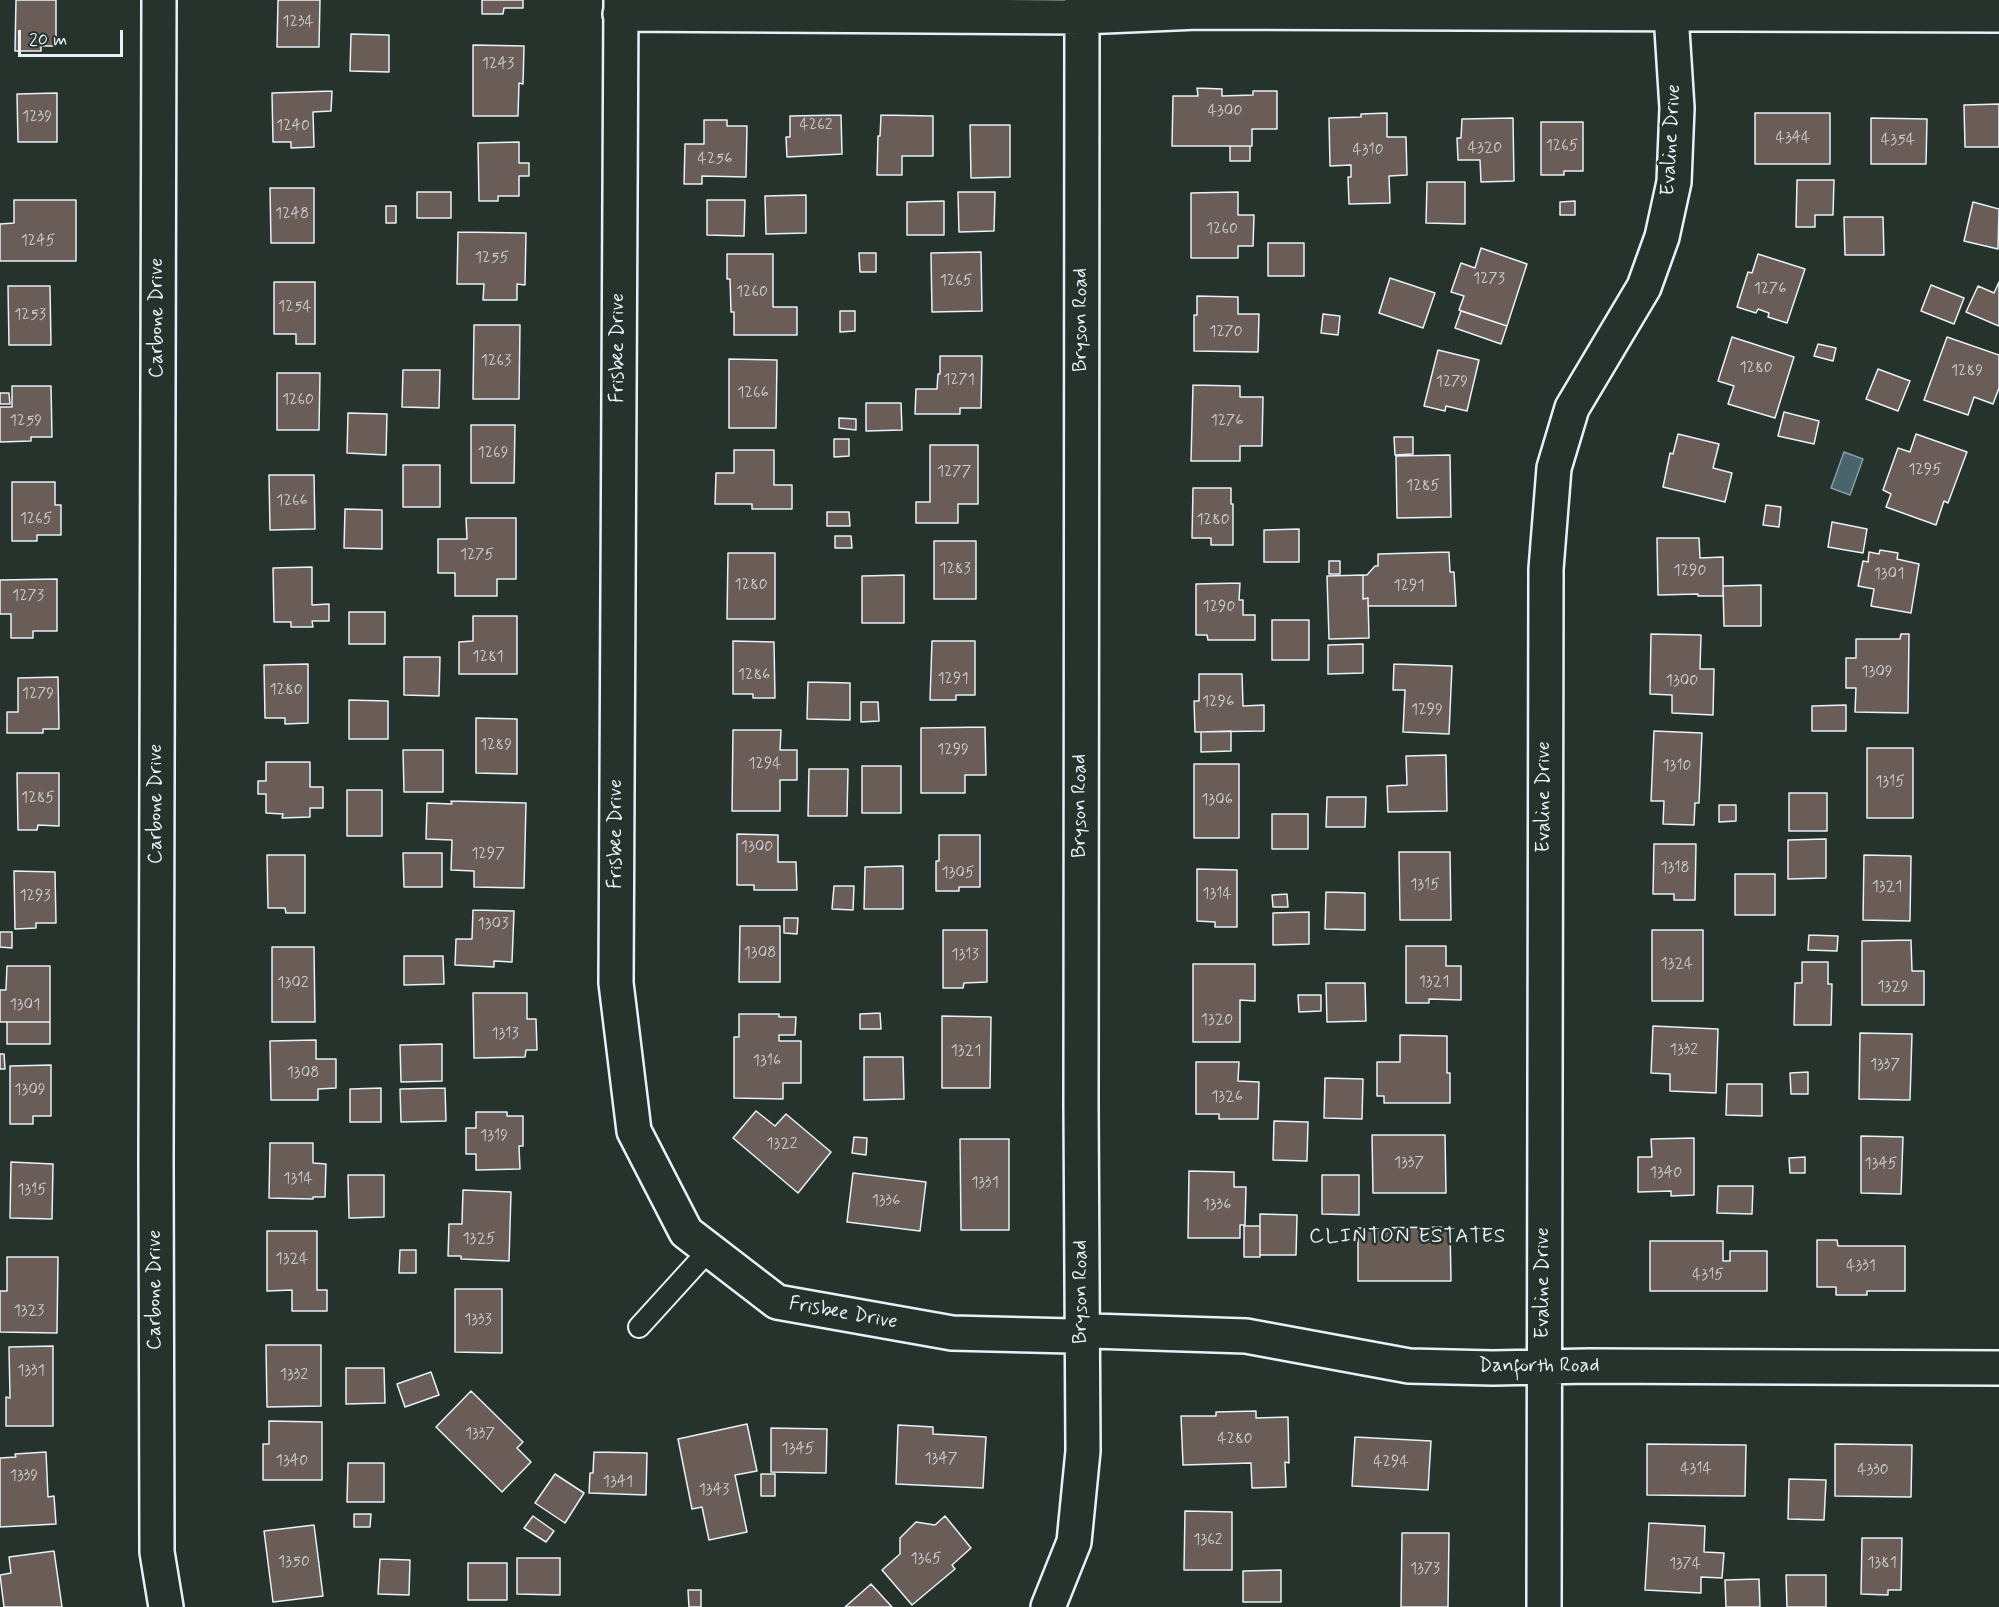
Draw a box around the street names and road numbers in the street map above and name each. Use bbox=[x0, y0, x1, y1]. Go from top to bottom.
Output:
street label: Evaline Drive bbox=[1657, 84, 1687, 196]
street label: Carbone Drive bbox=[146, 258, 170, 378]
street label: Bryson Road bbox=[1070, 268, 1094, 372]
street label: Frisbee Drive bbox=[607, 293, 631, 403]
street label: Evaline Drive bbox=[1533, 741, 1557, 853]
street label: Carbone Drive bbox=[145, 744, 169, 864]
street label: Bryson Road bbox=[1069, 754, 1093, 858]
street label: Frisbee Drive bbox=[605, 779, 629, 889]
street label: Evaline Drive bbox=[1532, 1227, 1556, 1339]
street label: Carbone Drive bbox=[144, 1230, 168, 1350]
street label: Bryson Road bbox=[1070, 1240, 1094, 1344]
street label: Frisbee Drive bbox=[787, 1293, 899, 1335]
street label: Danforth Road bbox=[1479, 1355, 1599, 1379]

